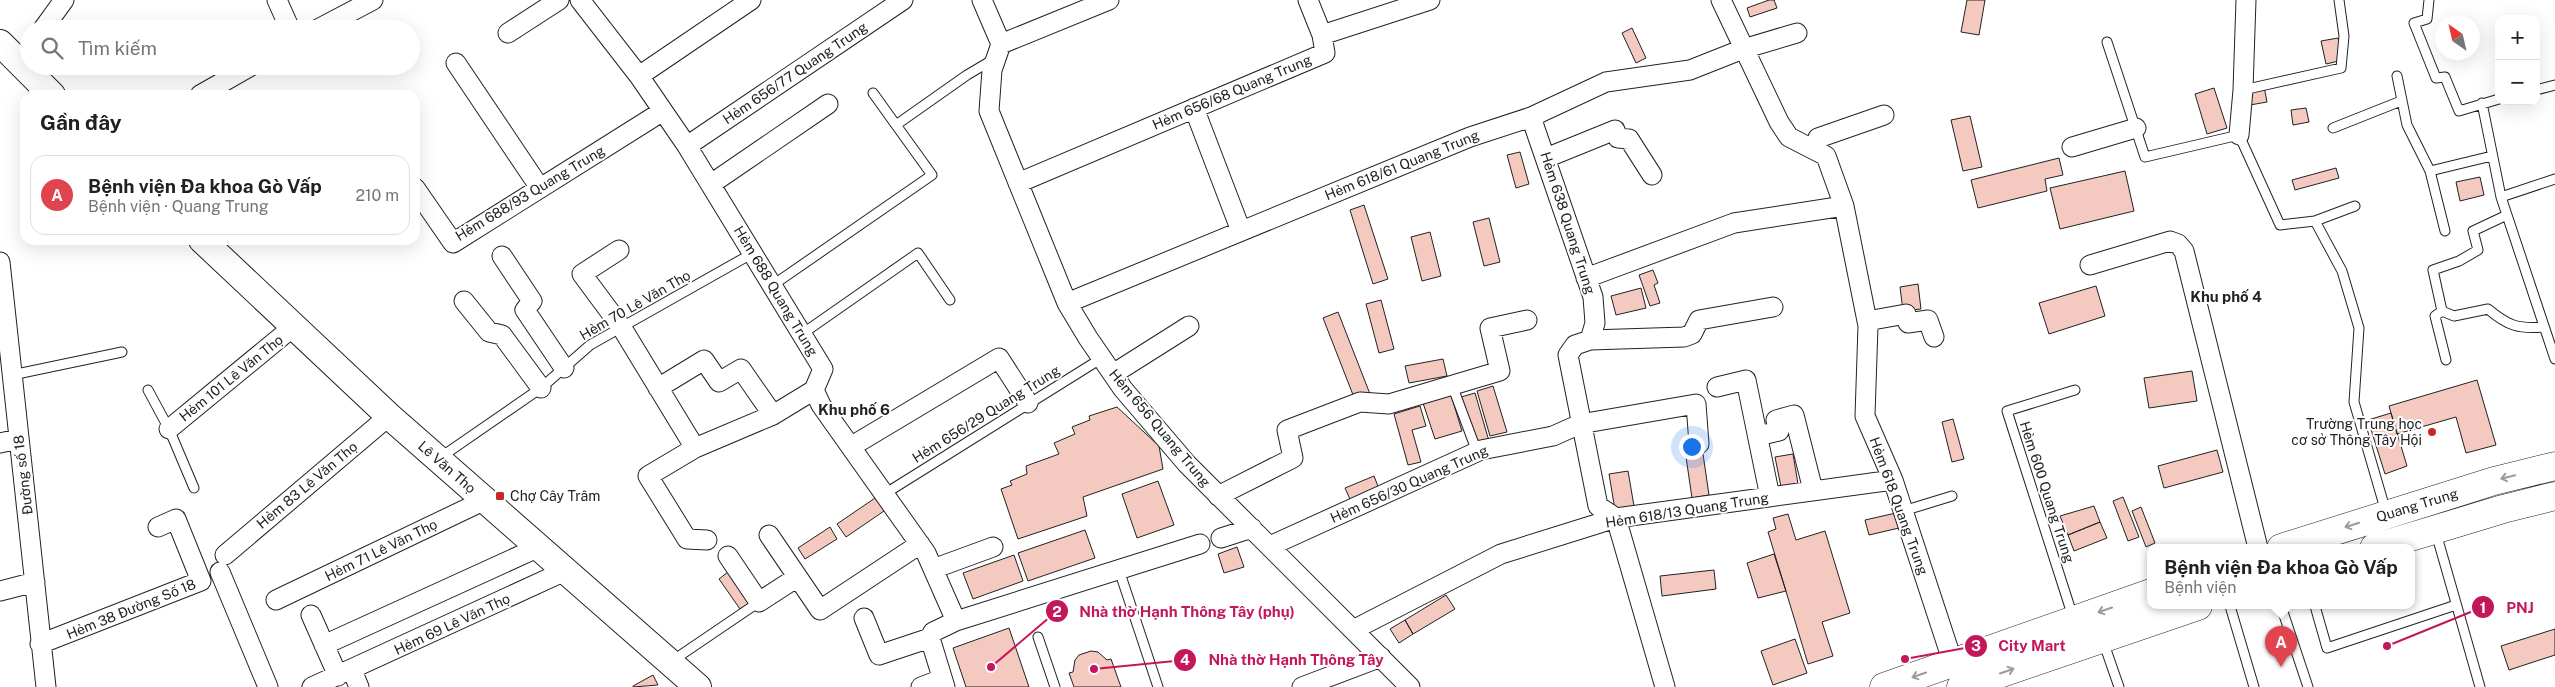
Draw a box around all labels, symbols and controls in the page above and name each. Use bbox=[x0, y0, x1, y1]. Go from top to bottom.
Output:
north arrow bbox=[2435, 15, 2480, 60]
map controls bbox=[2495, 15, 2540, 105]
button: + bbox=[2495, 15, 2540, 60]
street label: Hẻm 656/77 Quang Trung bbox=[720, 18, 870, 127]
search box bbox=[20, 20, 420, 75]
icon: search bbox=[38, 34, 66, 62]
text: Tìm kiếm bbox=[78, 37, 157, 59]
street label: Hẻm 656/68 Quang Trung bbox=[1150, 51, 1314, 133]
button: − bbox=[2495, 60, 2540, 105]
text: Gần đây bbox=[40, 110, 122, 135]
street label: Hẻm 618/61 Quang Trung bbox=[1322, 127, 1482, 203]
street label: Hẻm 688/93 Quang Trung bbox=[452, 142, 608, 244]
street label: Hẻm 638 Quang Trung bbox=[1537, 150, 1599, 296]
text: Bệnh viện Đa khoa Gò Vấp bbox=[88, 175, 322, 197]
text: A bbox=[51, 186, 63, 205]
text: 210 m bbox=[355, 186, 399, 205]
text: Bệnh viện · Quang Trung bbox=[88, 197, 269, 216]
street label: Hẻm 688 Quang Trung bbox=[731, 223, 821, 359]
street label: Hẻm 70 Lê Văn Thọ bbox=[577, 267, 693, 343]
district label: Khu phố 4 bbox=[2190, 288, 2262, 305]
street label: Hẻm 101 Lê Văn Thọ bbox=[176, 331, 286, 425]
street label: Hẻm 656/29 Quang Trung bbox=[909, 362, 1063, 466]
street label: Hẻm 656 Quang Trung bbox=[1106, 366, 1214, 490]
district label: Khu phố 6 bbox=[818, 401, 890, 418]
place label: Trường Trung học cơ sở Thông Tây Hội bbox=[2291, 416, 2422, 448]
street label: Hẻm 600 Quang Trung bbox=[2017, 419, 2078, 565]
marker: Trường Trung học cơ sở Thông Tây Hội bbox=[2426, 426, 2438, 438]
street label: Đường số 18 bbox=[10, 434, 36, 516]
your location bbox=[1679, 434, 1705, 460]
street label: Hẻm 618 Quang Trung bbox=[1867, 435, 1932, 578]
street label: Hẻm 83 Lê Văn Thọ bbox=[253, 438, 361, 532]
street label: Lê Văn Thọ bbox=[415, 438, 479, 496]
street label: Hẻm 656/30 Quang Trung bbox=[1328, 442, 1491, 526]
one-way arrow bbox=[2500, 473, 2516, 482]
street label: Quang Trung bbox=[2374, 485, 2460, 525]
place label: Chợ Cây Trâm bbox=[510, 488, 600, 504]
street label: Hẻm 618/13 Quang Trung bbox=[1604, 489, 1770, 531]
marker: Chợ Cây Trâm bbox=[494, 490, 506, 502]
street label: Hẻm 71 Lê Văn Thọ bbox=[322, 516, 440, 584]
one-way arrow bbox=[2345, 521, 2361, 531]
popup bbox=[2147, 544, 2415, 609]
text: Bệnh viện Đa khoa Gò Vấp bbox=[2164, 556, 2398, 578]
street label: Hẻm 38 Đường Số 18 bbox=[64, 576, 198, 642]
text: Bệnh viện bbox=[2164, 578, 2237, 597]
street label: Hẻm 69 Lê Văn Thọ bbox=[392, 590, 513, 658]
callout: PNJ bbox=[2471, 592, 2543, 622]
callout: Nhà thờ Hạnh Thông Tây (phụ) bbox=[1044, 596, 1305, 626]
text: 1 bbox=[2480, 599, 2486, 616]
text: PNJ bbox=[2506, 599, 2534, 616]
text: 2 bbox=[1052, 603, 1062, 620]
text: Nhà thờ Hạnh Thông Tây (phụ) bbox=[1079, 603, 1295, 620]
one-way arrow bbox=[2097, 605, 2113, 615]
pin: A bbox=[2265, 626, 2297, 667]
callout: City Mart bbox=[1963, 631, 2075, 661]
text: 3 bbox=[1971, 637, 1981, 654]
text: City Mart bbox=[1998, 637, 2066, 654]
callout: Nhà thờ Hạnh Thông Tây bbox=[1173, 645, 1393, 675]
text: 4 bbox=[1180, 651, 1190, 668]
text: Nhà thờ Hạnh Thông Tây bbox=[1208, 651, 1384, 668]
one-way arrow bbox=[1999, 666, 2014, 675]
one-way arrow bbox=[1911, 671, 1927, 680]

